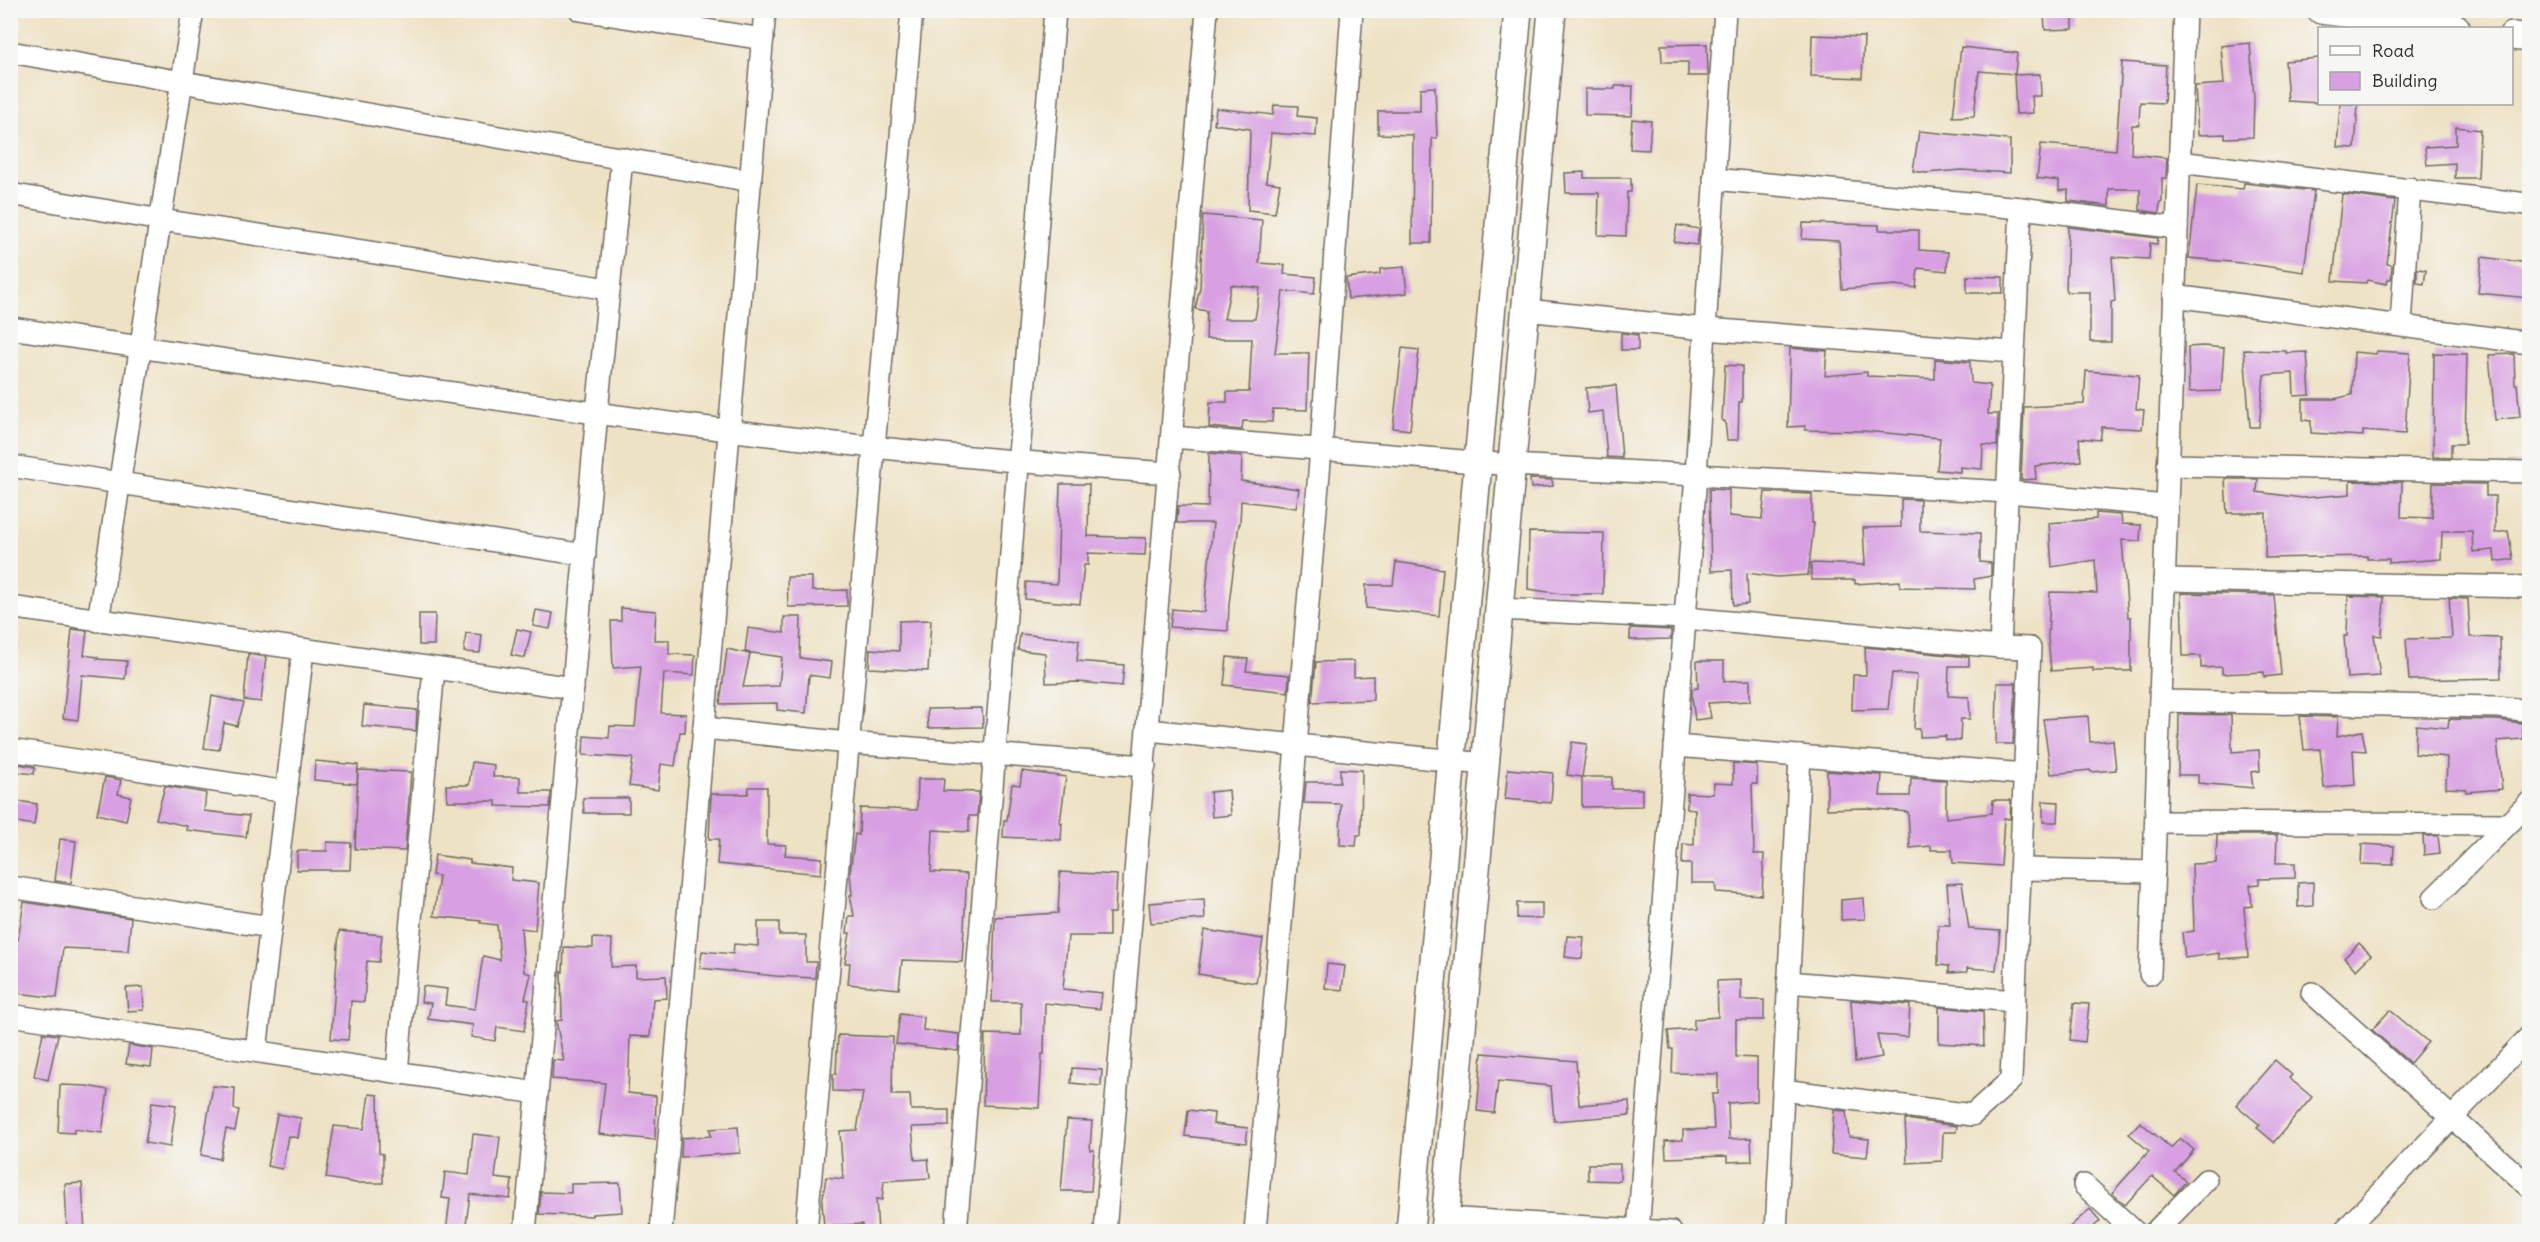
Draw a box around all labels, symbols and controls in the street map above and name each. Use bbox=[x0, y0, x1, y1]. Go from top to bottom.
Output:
legend bbox=[2318, 27, 2513, 105]
text: Road bbox=[2372, 39, 2415, 62]
text: Building bbox=[2372, 69, 2437, 92]

